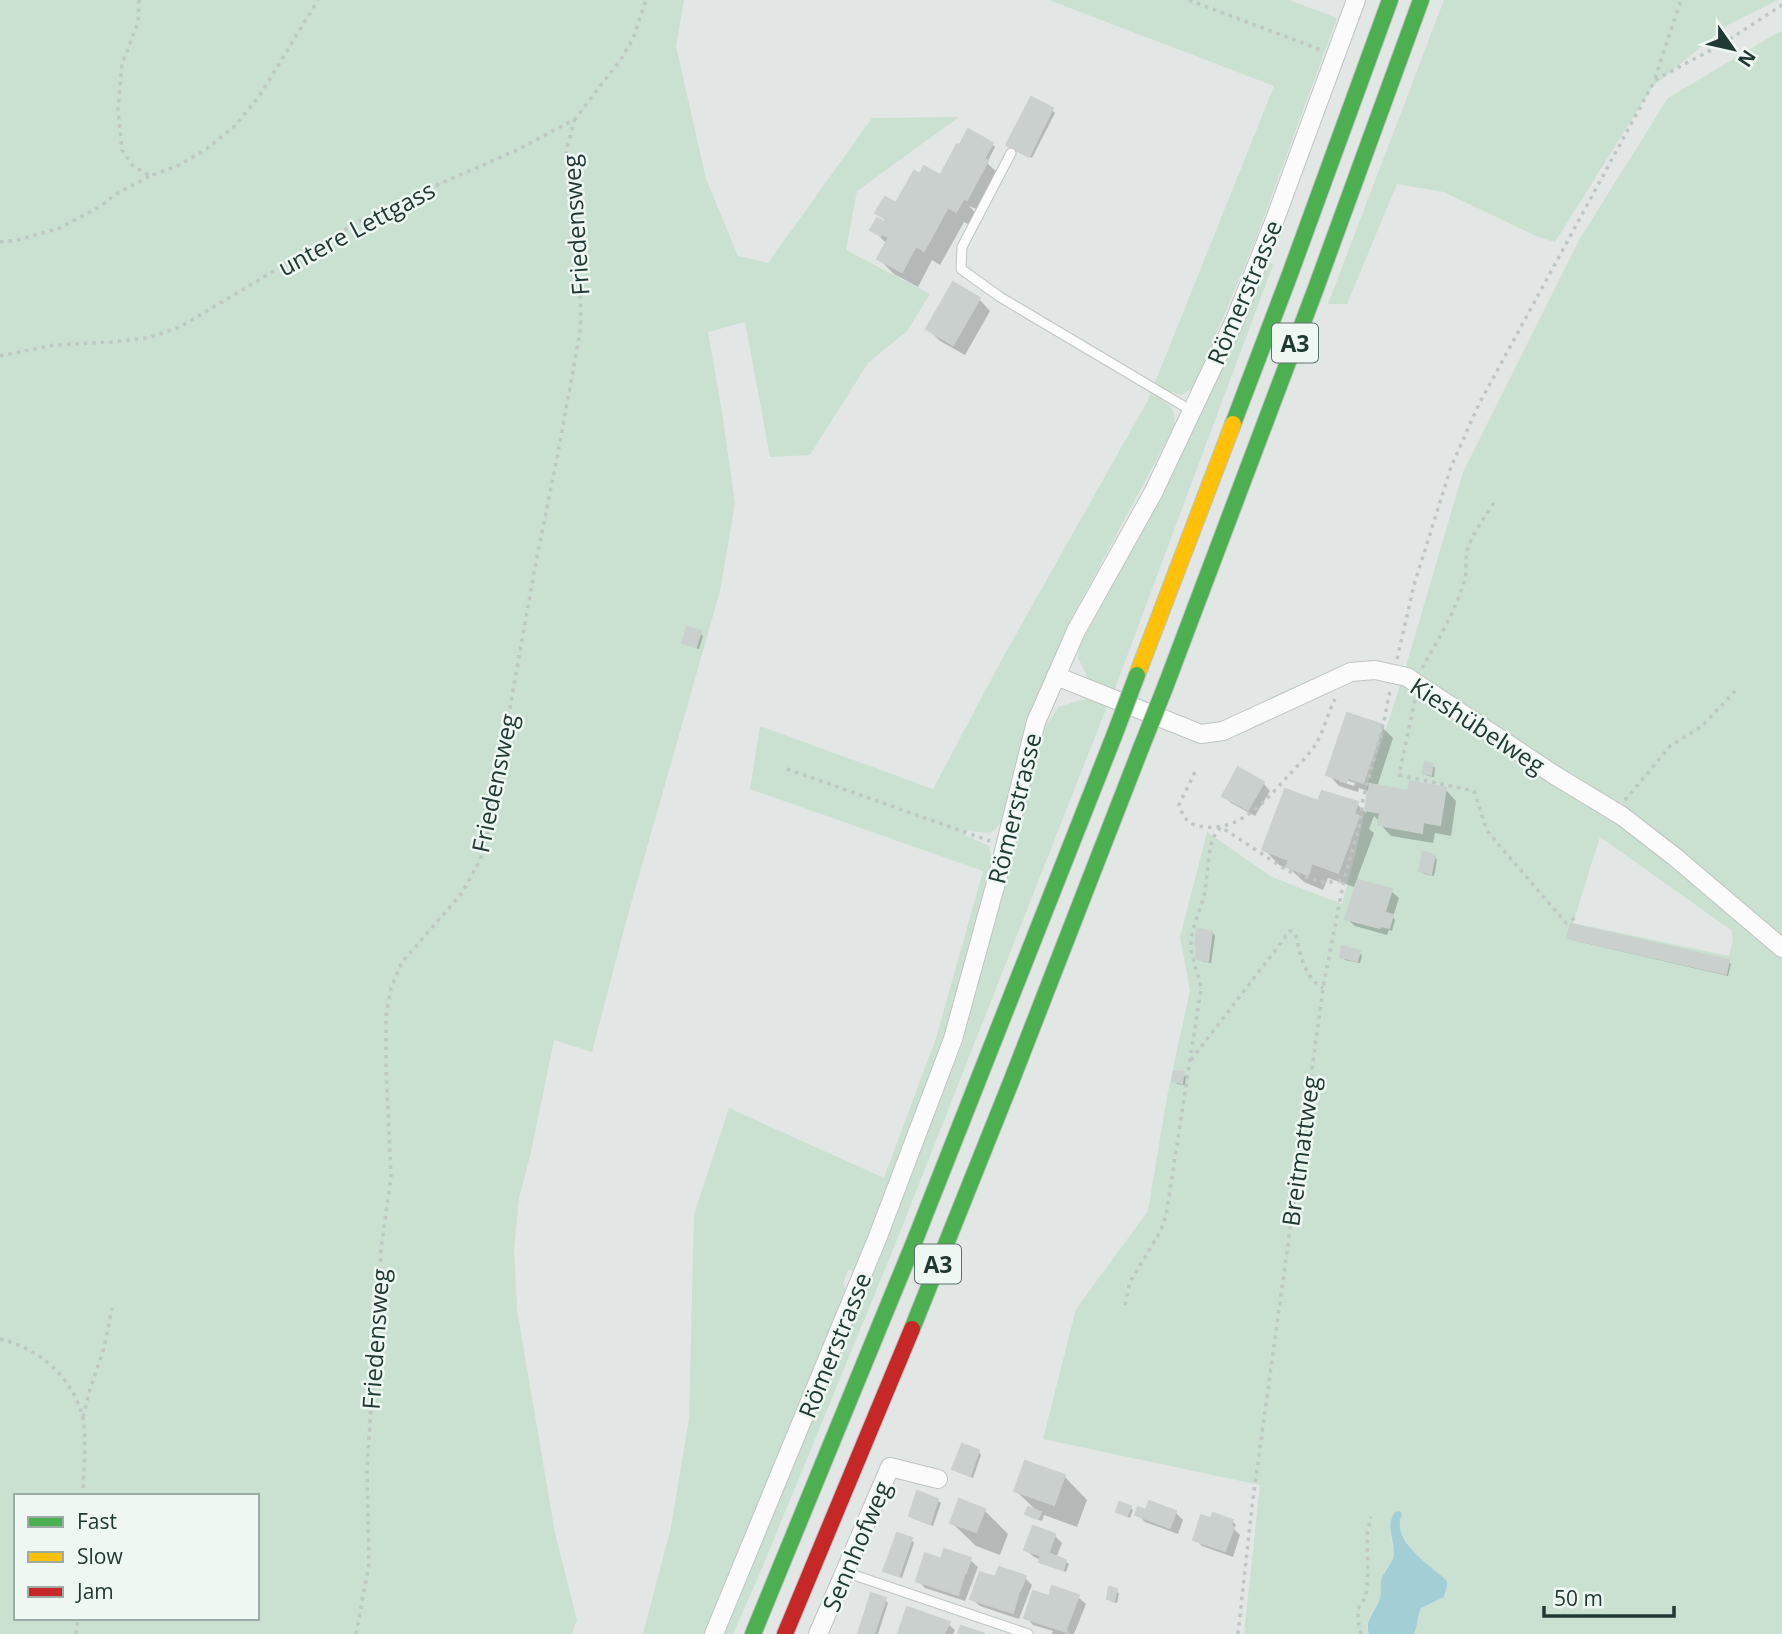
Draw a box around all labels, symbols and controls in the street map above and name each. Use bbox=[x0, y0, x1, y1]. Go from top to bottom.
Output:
north arrow bbox=[1698, 14, 1768, 84]
text: N bbox=[1732, 45, 1762, 72]
street label: Friedensweg bbox=[554, 153, 596, 297]
street label: untere Lettgass bbox=[272, 173, 440, 283]
street label: Römerstrasse bbox=[1199, 215, 1289, 369]
road number: A3 bbox=[1272, 324, 1318, 362]
street label: Kieshübelweg bbox=[1404, 669, 1552, 781]
street label: Friedensweg bbox=[463, 711, 525, 855]
street label: Römerstrasse bbox=[979, 729, 1049, 887]
street label: Breitmattweg bbox=[1273, 1074, 1327, 1228]
road number: A3 bbox=[915, 1245, 961, 1284]
street label: Friedensweg bbox=[354, 1267, 396, 1411]
street label: Römerstrasse bbox=[790, 1267, 878, 1423]
street label: Sennhofweg bbox=[814, 1476, 898, 1616]
legend bbox=[14, 1494, 259, 1620]
text: Fast bbox=[77, 1507, 117, 1535]
text: Slow bbox=[77, 1542, 123, 1570]
scale bar bbox=[1544, 1574, 1674, 1618]
text: Jam bbox=[75, 1577, 114, 1605]
text: 50 m bbox=[1554, 1584, 1603, 1612]

